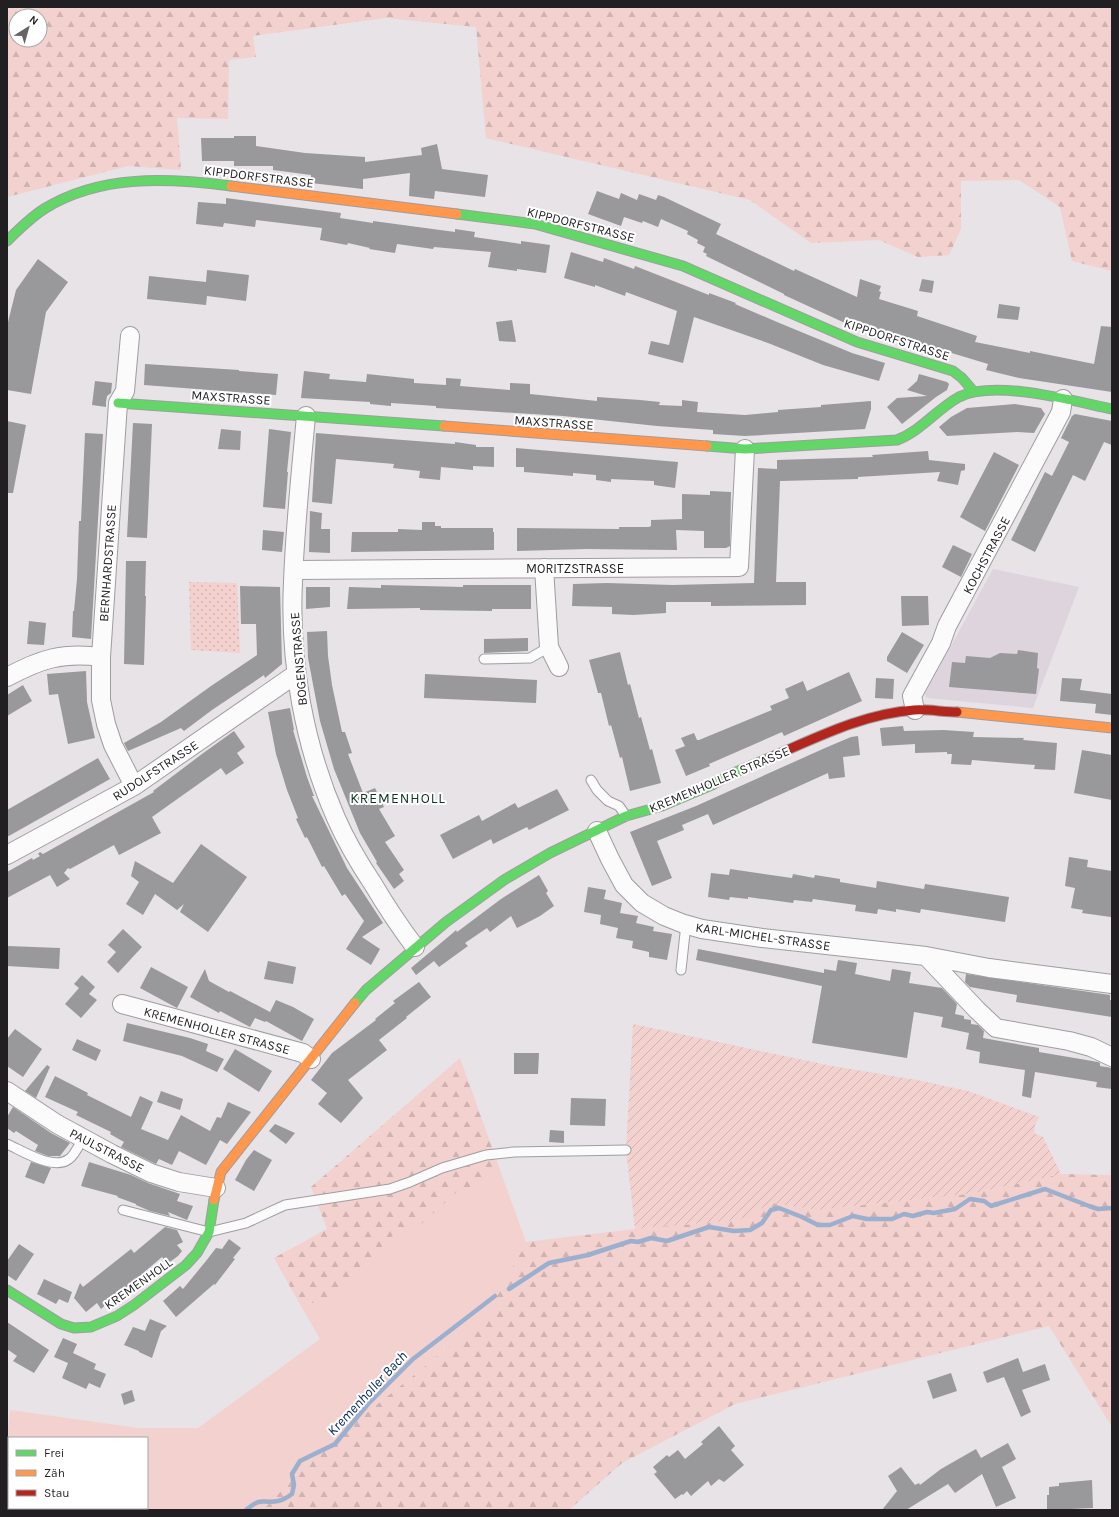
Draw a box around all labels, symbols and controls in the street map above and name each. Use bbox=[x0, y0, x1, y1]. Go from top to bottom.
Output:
north arrow bbox=[8, 8, 48, 48]
text: N bbox=[27, 13, 41, 28]
street label: KIPPDORFSTRASSE bbox=[203, 162, 315, 191]
street label: KIPPDORFSTRASSE bbox=[525, 204, 636, 245]
street label: KIPPDORFSTRASSE bbox=[842, 315, 952, 364]
street label: MAXSTRASSE bbox=[191, 387, 271, 408]
street label: MAXSTRASSE bbox=[514, 412, 594, 433]
street label: BERNHARDSTRASSE bbox=[96, 504, 119, 622]
street label: KOCHSTRASSE bbox=[960, 514, 1013, 597]
street label: MORITZSTRASSE bbox=[526, 561, 624, 576]
street label: BOGENSTRASSE bbox=[287, 612, 310, 706]
street label: RUDOLFSTRASSE bbox=[110, 737, 201, 804]
street label: KREMENHOLLER STRASSE bbox=[647, 743, 792, 816]
district label: KREMENHOLL bbox=[350, 790, 446, 807]
street label: KARL-MICHEL-STRASSE bbox=[695, 920, 831, 953]
street label: KREMENHOLLER STRASSE bbox=[142, 1004, 292, 1057]
street label: PAULSTRASSE bbox=[67, 1125, 147, 1176]
street label: KREMENHOLL bbox=[101, 1254, 175, 1312]
water label: Kremenholler Bach bbox=[324, 1347, 411, 1439]
legend bbox=[8, 1437, 148, 1509]
text: Frei bbox=[44, 1446, 64, 1460]
text: Zäh bbox=[44, 1466, 65, 1480]
text: Stau bbox=[44, 1486, 70, 1500]

